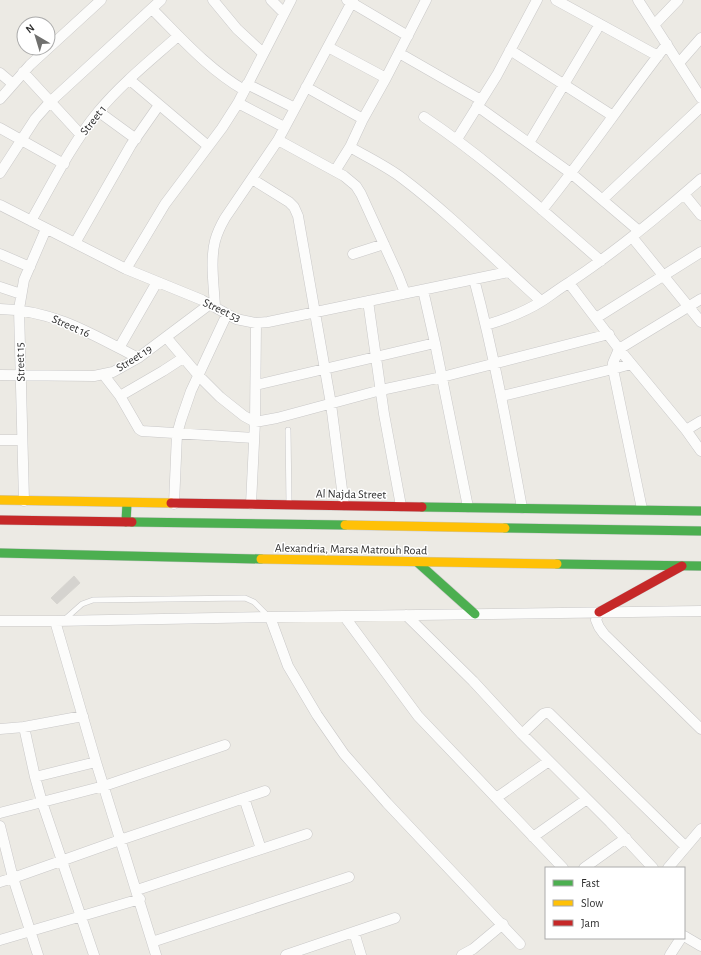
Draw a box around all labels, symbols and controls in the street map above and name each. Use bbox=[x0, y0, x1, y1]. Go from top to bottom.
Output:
north arrow bbox=[16, 16, 56, 56]
text: N bbox=[24, 22, 37, 35]
street label: Street 1 bbox=[78, 103, 108, 137]
street label: Street 53 bbox=[201, 296, 243, 324]
street label: Street 16 bbox=[50, 313, 92, 339]
street label: Street 15 bbox=[13, 342, 27, 382]
street label: Street 19 bbox=[114, 342, 154, 374]
street label: Al Najda Street bbox=[316, 487, 387, 502]
street label: Alexandria, Marsa Matrouh Road bbox=[275, 542, 427, 556]
legend bbox=[545, 867, 685, 939]
text: Fast bbox=[581, 877, 600, 889]
text: Slow bbox=[581, 897, 603, 909]
text: Jam bbox=[581, 917, 600, 929]

